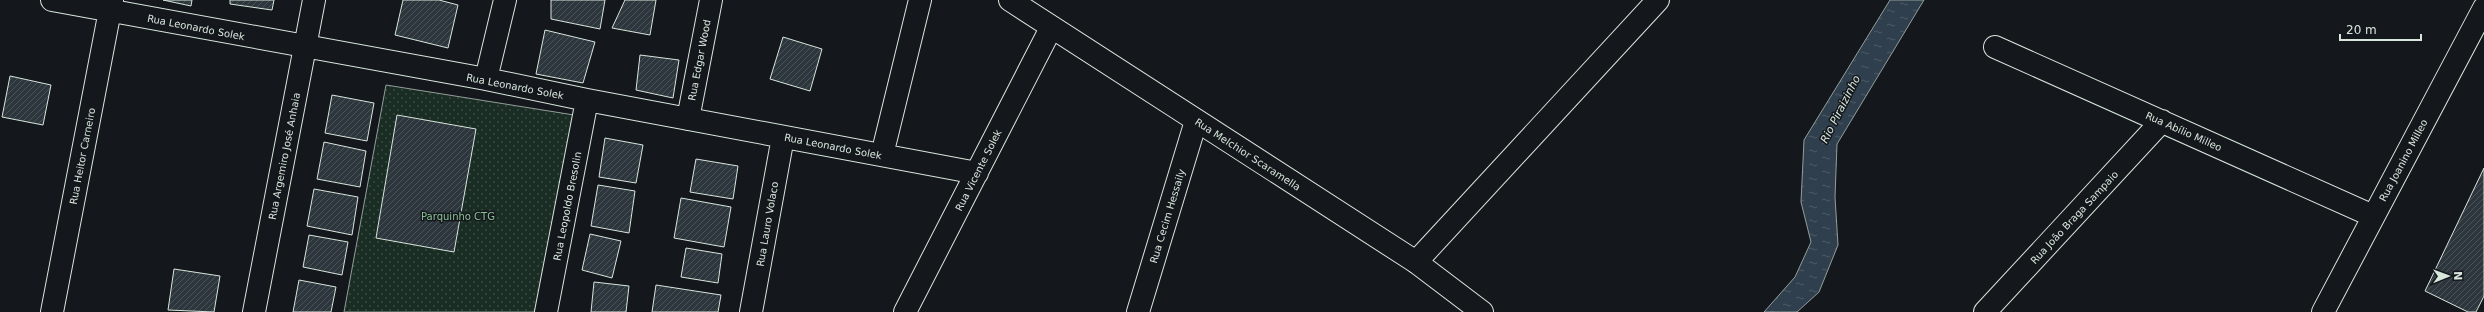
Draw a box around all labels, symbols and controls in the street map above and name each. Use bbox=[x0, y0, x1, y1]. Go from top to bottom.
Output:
street label: Rua Leonardo Solek bbox=[146, 13, 246, 42]
scale bar bbox=[2340, 16, 2421, 42]
street label: Rua Edgar Wood bbox=[686, 19, 713, 102]
text: 20 m bbox=[2346, 23, 2377, 37]
street label: Rua Leonardo Solek bbox=[465, 72, 565, 101]
water label: Rio Piraizinho bbox=[1818, 73, 1863, 145]
street label: Rua Argemiro José Anhaia bbox=[267, 92, 302, 221]
street label: Rua Heitor Carneiro bbox=[68, 107, 97, 205]
street label: Rua Abílio Milleo bbox=[2144, 110, 2224, 153]
street label: Rua Melchior Scaramella bbox=[1193, 116, 1303, 193]
street label: Rua Joanino Milleo bbox=[2377, 117, 2430, 203]
street label: Rua Vicente Solek bbox=[953, 127, 1004, 213]
street label: Rua Leonardo Solek bbox=[783, 132, 883, 161]
street label: Rua Leopoldo Bresolin bbox=[552, 151, 583, 262]
street label: Rua Cecim Hessaily bbox=[1148, 168, 1187, 265]
street label: Rua João Braga Sampaio bbox=[2028, 169, 2120, 266]
street label: Rua Lauro Volaco bbox=[755, 181, 780, 267]
park label: Parquinho CTG bbox=[421, 211, 495, 222]
north arrow bbox=[2428, 256, 2468, 296]
text: N bbox=[2451, 271, 2464, 281]

